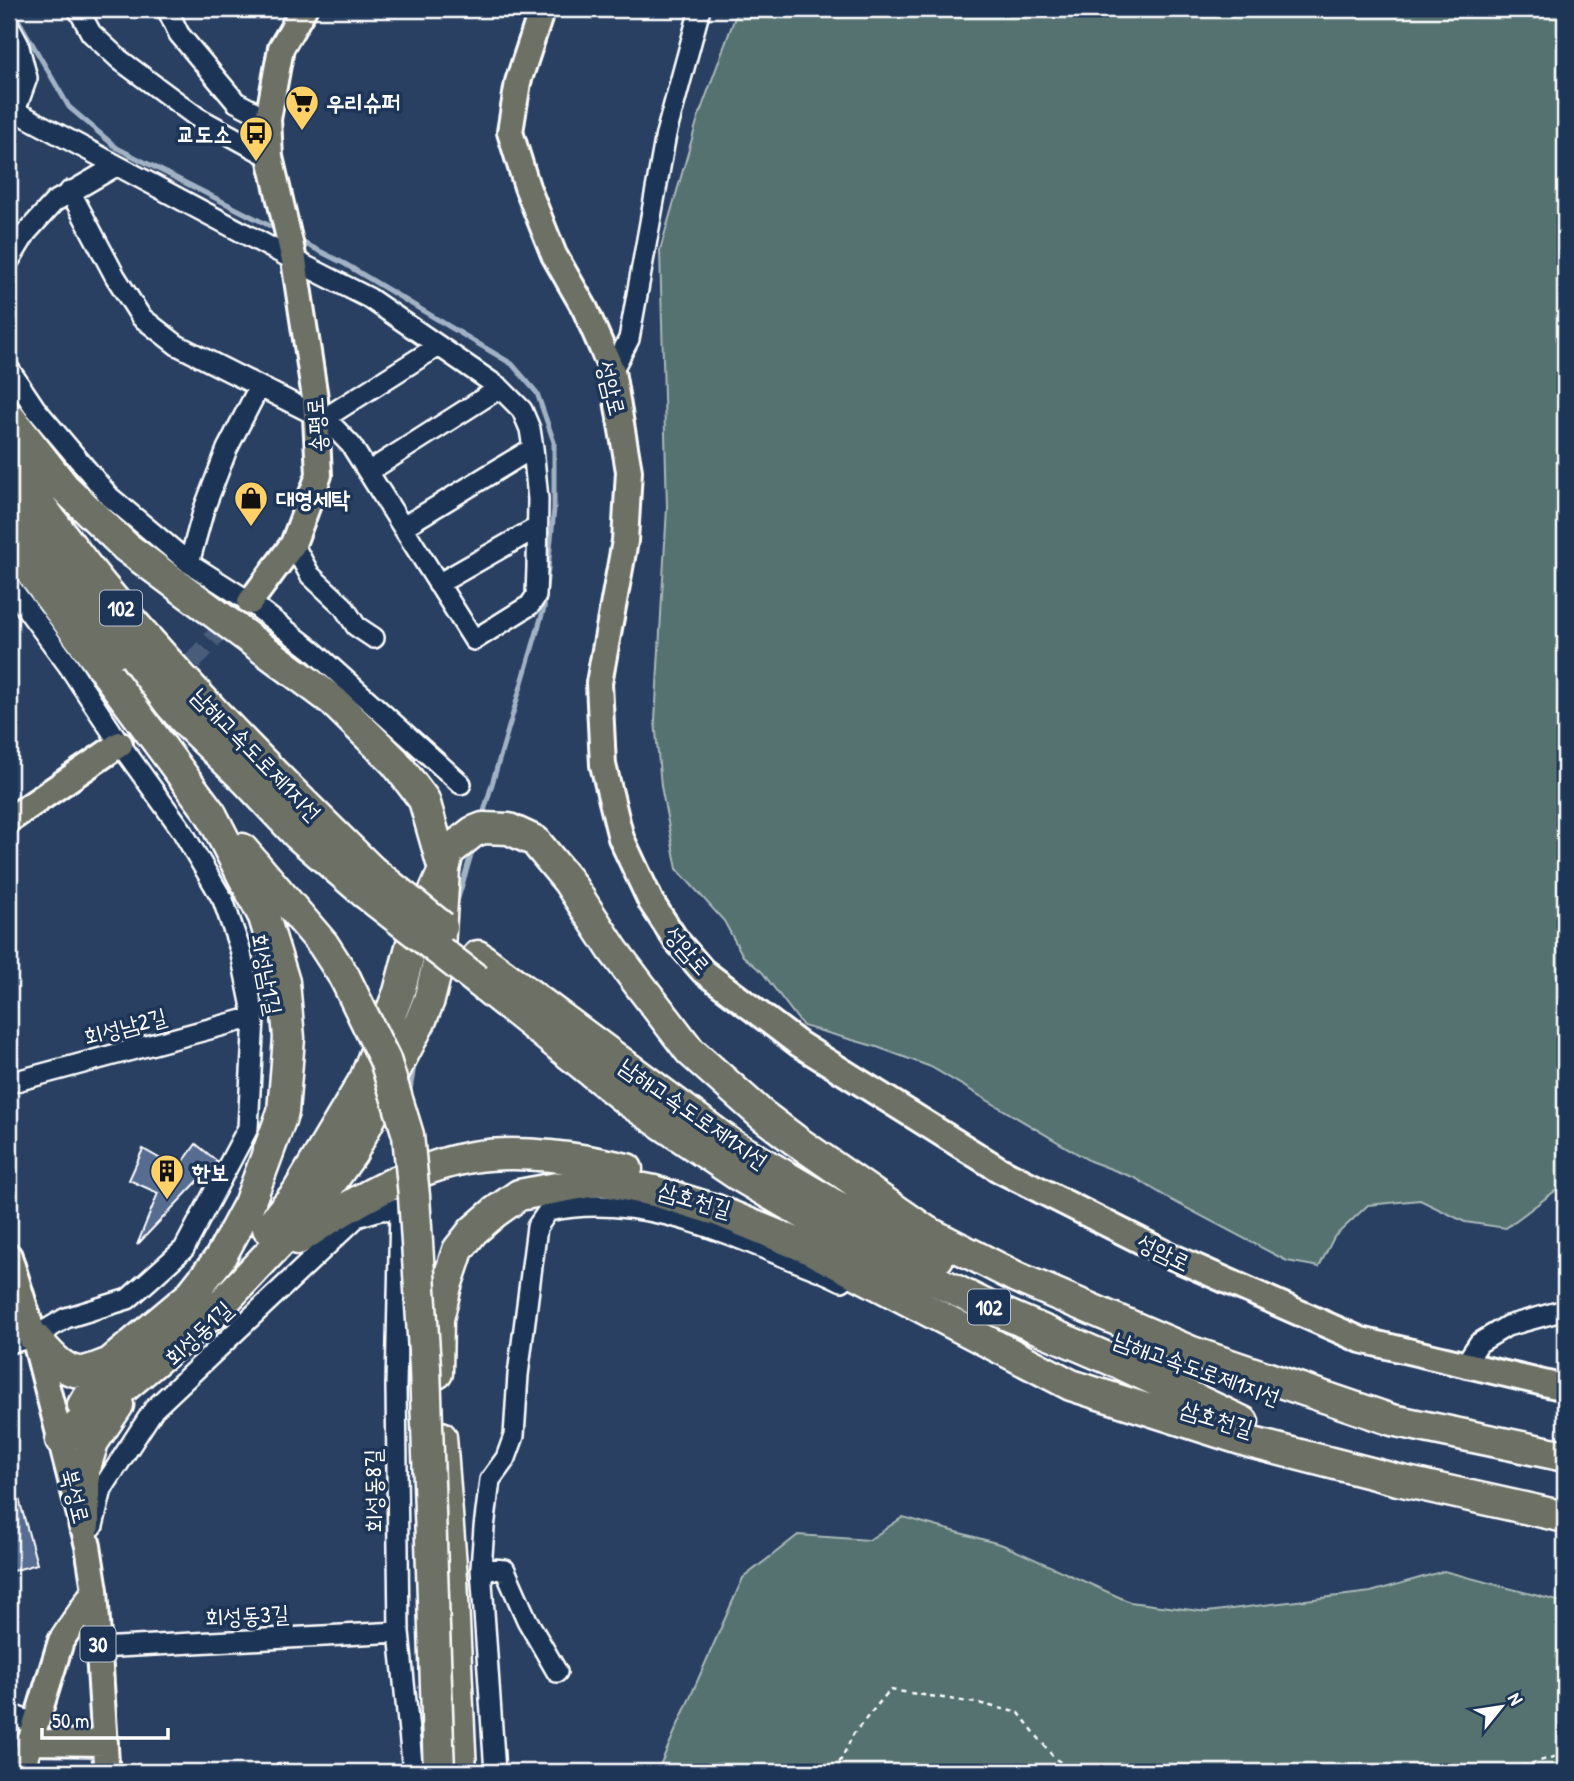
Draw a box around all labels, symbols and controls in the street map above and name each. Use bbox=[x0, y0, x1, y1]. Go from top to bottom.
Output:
supermarket icon: 우리슈퍼 bbox=[283, 83, 321, 132]
place label: 우리슈퍼 bbox=[326, 87, 400, 118]
bus stop icon: 교도소 bbox=[237, 114, 275, 163]
place label: 교도소 bbox=[176, 118, 232, 149]
street label: 성암로 bbox=[590, 357, 634, 419]
street label: 송평로 bbox=[299, 396, 333, 454]
shop icon: 대영세탁 bbox=[232, 479, 270, 528]
place label: 대영세탁 bbox=[276, 483, 351, 514]
road number: 102 bbox=[100, 590, 142, 626]
street label: 남해고속도로제1지선 bbox=[185, 680, 329, 828]
street label: 성암로 bbox=[658, 919, 718, 981]
street label: 회성남1길 bbox=[244, 931, 290, 1017]
street label: 회성남2길 bbox=[80, 1000, 170, 1052]
street label: 남해고속도로제1지선 bbox=[613, 1050, 775, 1176]
building icon: 한보 bbox=[148, 1152, 186, 1201]
place label: 한보 bbox=[191, 1156, 229, 1187]
street label: 삼호천길 bbox=[655, 1174, 735, 1224]
street label: 성암로 bbox=[1132, 1226, 1196, 1278]
road number: 102 bbox=[968, 1290, 1010, 1324]
street label: 회성동1길 bbox=[157, 1294, 239, 1372]
street label: 남해고속도로제1지선 bbox=[1110, 1324, 1284, 1412]
street label: 삼호천길 bbox=[1177, 1392, 1257, 1444]
street label: 회성동8길 bbox=[357, 1449, 389, 1533]
street label: 북성로 bbox=[54, 1465, 98, 1527]
street label: 회성동3길 bbox=[204, 1597, 290, 1633]
road number: 30 bbox=[80, 1626, 116, 1662]
north arrow bbox=[1466, 1672, 1536, 1742]
text: N bbox=[1502, 1688, 1530, 1709]
scale bar bbox=[42, 1697, 168, 1741]
text: 50 m bbox=[52, 1706, 89, 1735]

